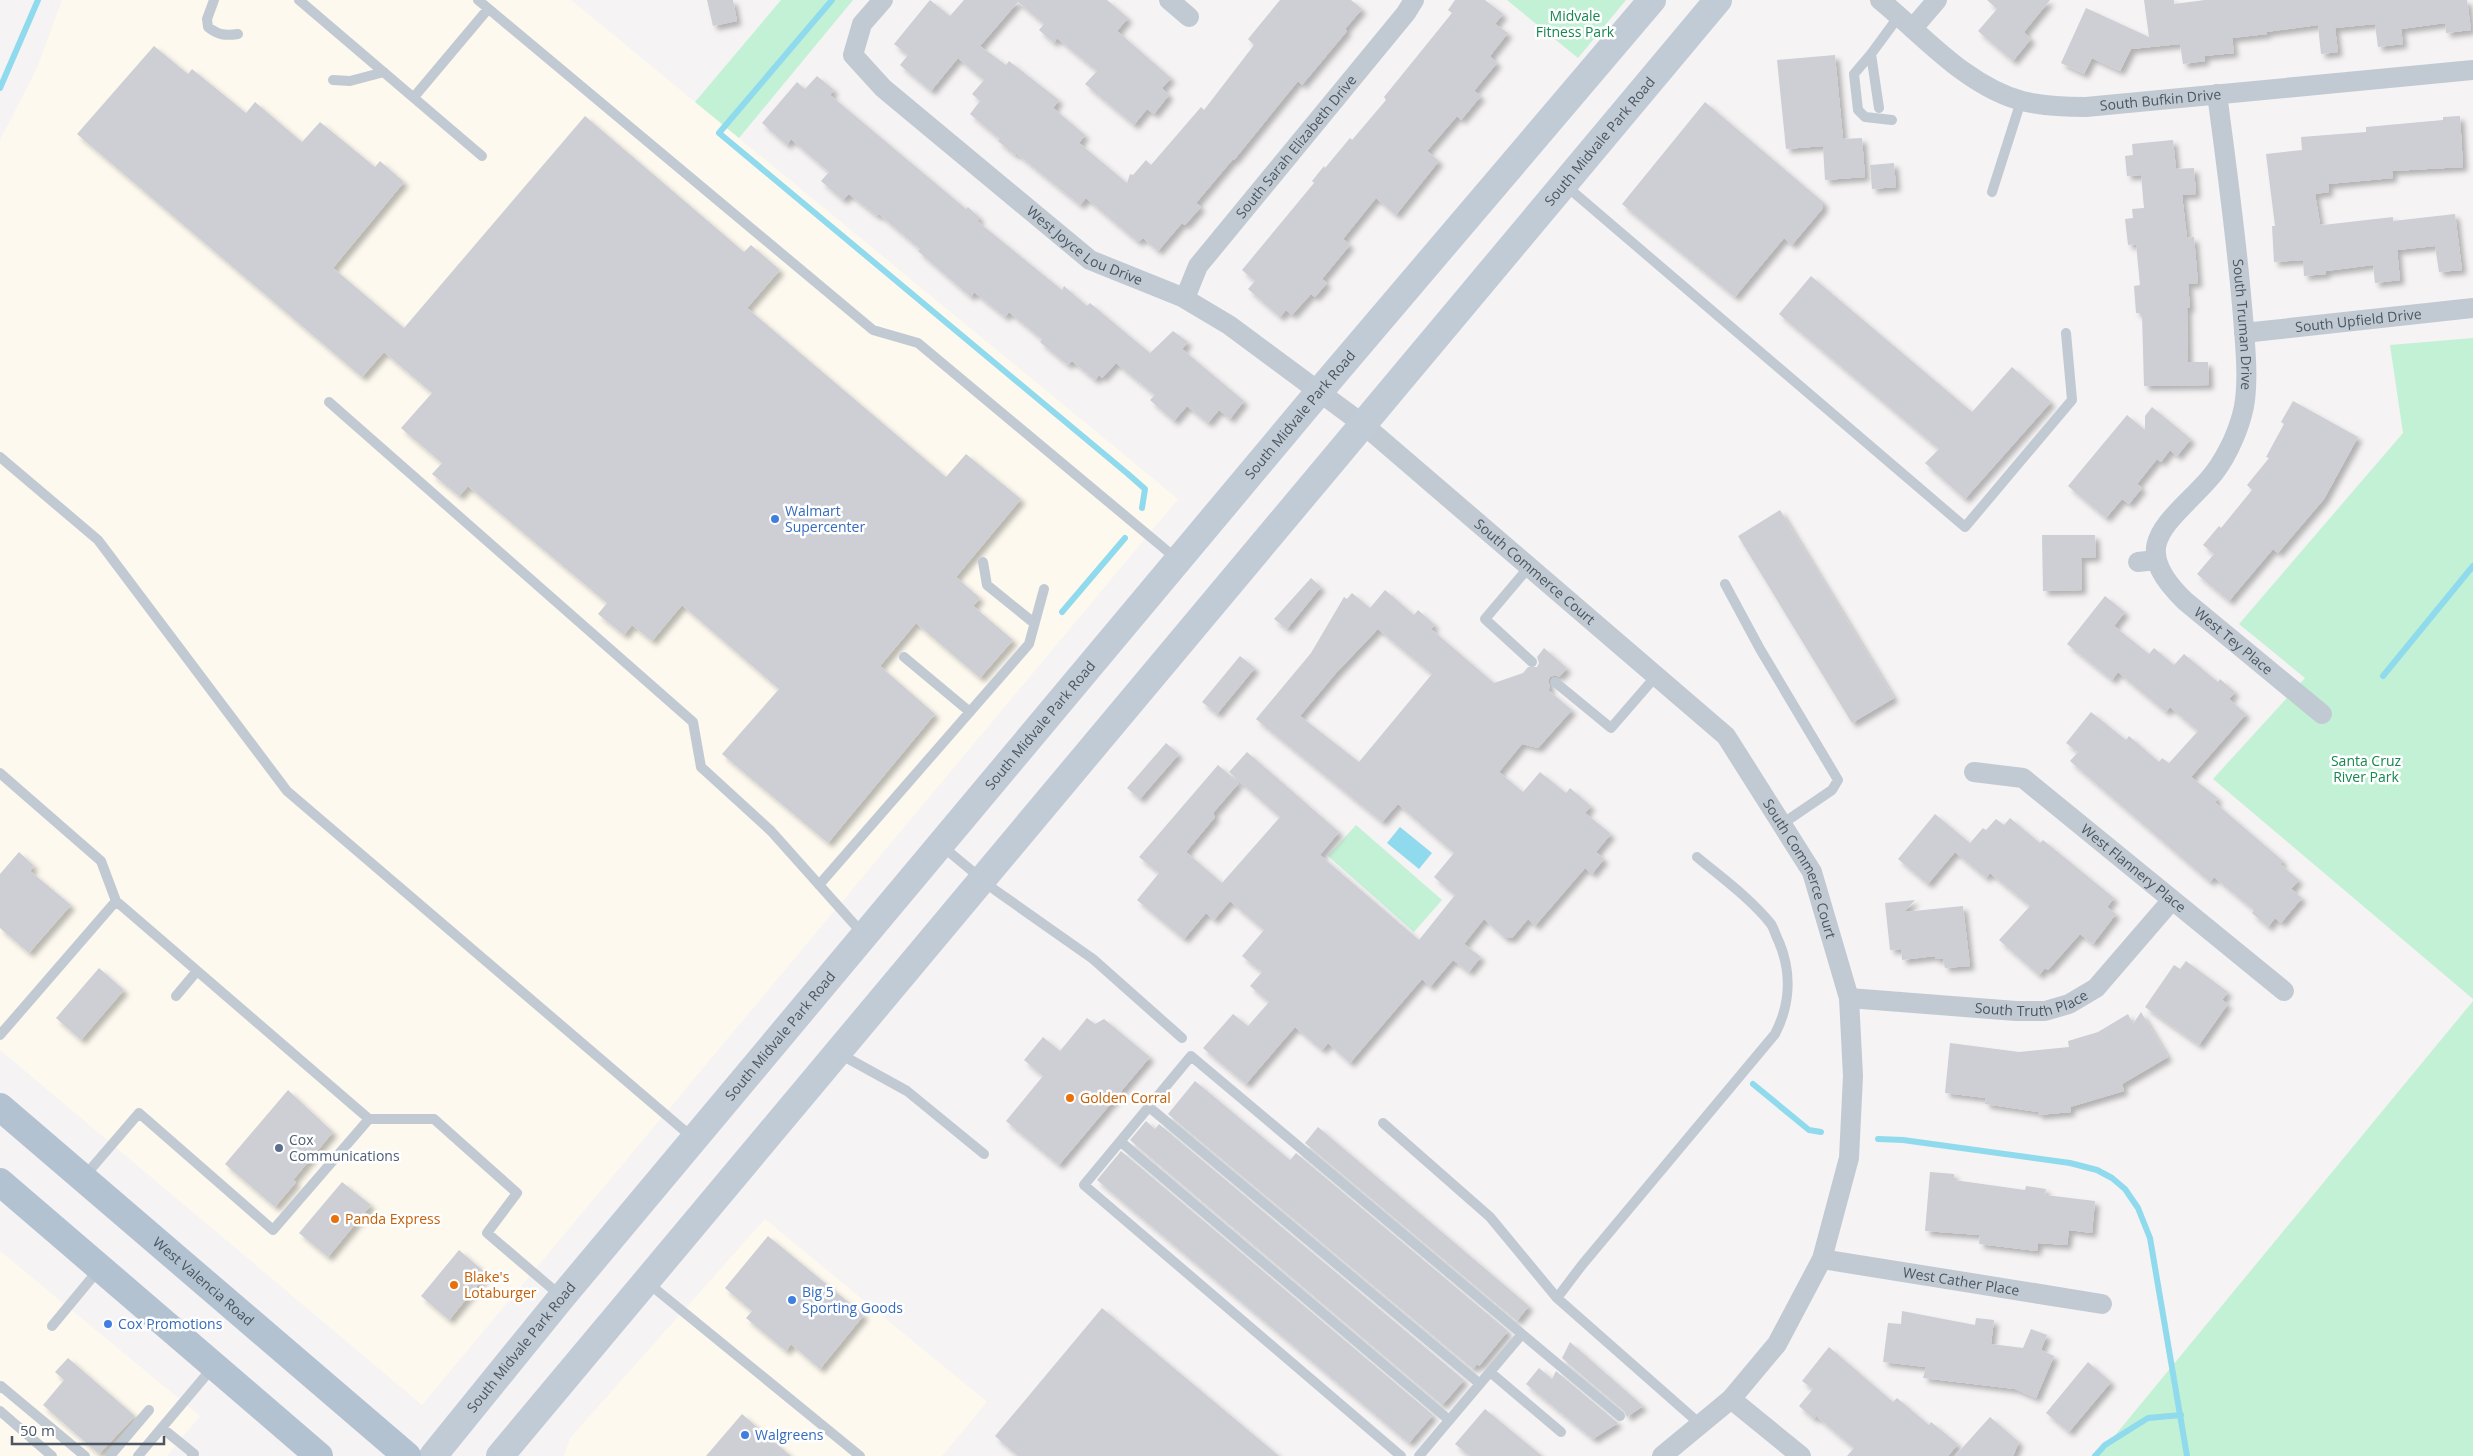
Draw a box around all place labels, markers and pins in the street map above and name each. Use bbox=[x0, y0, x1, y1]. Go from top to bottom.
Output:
place label: Walmart Supercenter bbox=[785, 501, 865, 536]
marker: Walmart Supercenter bbox=[769, 513, 781, 525]
place label: Golden Corral bbox=[1080, 1088, 1171, 1107]
marker: Golden Corral bbox=[1064, 1092, 1076, 1104]
place label: Cox Communications bbox=[289, 1130, 400, 1165]
marker: Cox Communications bbox=[273, 1142, 285, 1154]
place label: Panda Express bbox=[345, 1209, 441, 1228]
marker: Panda Express bbox=[329, 1213, 341, 1225]
place label: Blake's Lotaburger bbox=[464, 1267, 537, 1302]
marker: Blake's Lotaburger bbox=[448, 1279, 460, 1291]
place label: Big 5 Sporting Goods bbox=[802, 1282, 903, 1317]
marker: Big 5 Sporting Goods bbox=[786, 1294, 798, 1306]
place label: Cox Promotions bbox=[118, 1314, 223, 1333]
marker: Cox Promotions bbox=[102, 1318, 114, 1330]
place label: Walgreens bbox=[755, 1425, 824, 1444]
marker: Walgreens bbox=[739, 1429, 751, 1441]

